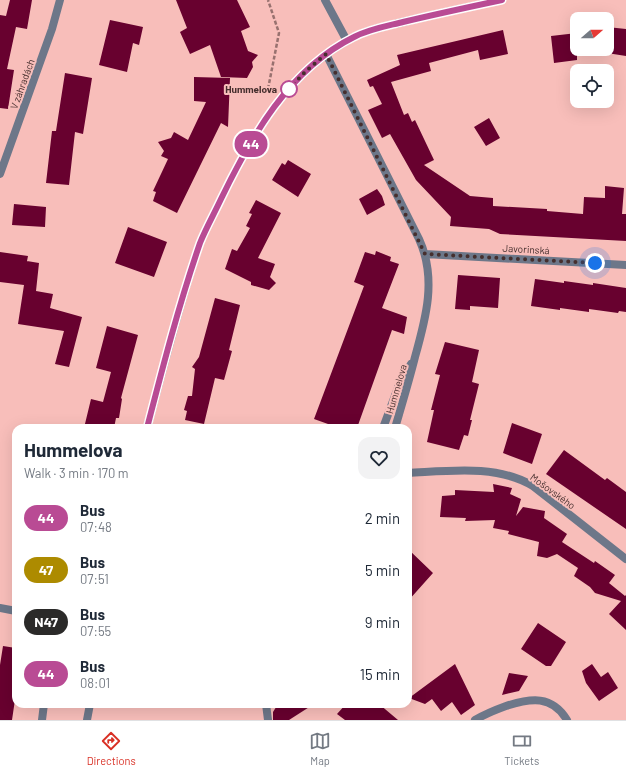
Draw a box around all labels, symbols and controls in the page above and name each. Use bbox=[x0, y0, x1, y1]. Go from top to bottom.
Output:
north arrow bbox=[570, 12, 614, 56]
map controls bbox=[570, 12, 614, 108]
street label: V záhradách bbox=[7, 57, 37, 111]
button: locate bbox=[570, 64, 614, 108]
marker: Hummelova bbox=[280, 80, 298, 98]
place label: Hummelova bbox=[225, 83, 277, 95]
line badge: 44 bbox=[233, 131, 269, 157]
text: 44 bbox=[243, 135, 259, 152]
street label: Javorinská bbox=[502, 242, 550, 256]
your location bbox=[585, 253, 605, 273]
street label: Hummelova bbox=[383, 363, 409, 415]
button: heart bbox=[358, 437, 400, 479]
text: Hummelova bbox=[24, 438, 122, 461]
text: Walk · 3 min · 170 m bbox=[24, 465, 129, 481]
street label: Mošovského bbox=[528, 471, 578, 511]
text: Bus bbox=[80, 501, 105, 519]
text: 44 bbox=[38, 509, 54, 526]
text: 2 min bbox=[365, 509, 400, 527]
text: 07:48 bbox=[80, 519, 112, 535]
text: Bus bbox=[80, 553, 105, 571]
text: 47 bbox=[39, 561, 53, 578]
text: 5 min bbox=[365, 561, 400, 579]
text: 07:51 bbox=[80, 571, 109, 587]
text: Bus bbox=[80, 605, 105, 623]
text: N47 bbox=[34, 613, 58, 630]
text: 9 min bbox=[365, 613, 400, 631]
text: 07:55 bbox=[80, 623, 111, 639]
text: Bus bbox=[80, 657, 105, 675]
text: 44 bbox=[38, 665, 54, 682]
text: 15 min bbox=[360, 665, 400, 683]
text: 08:01 bbox=[80, 675, 110, 691]
tab: Directions bbox=[87, 730, 136, 767]
tab: Map bbox=[309, 730, 331, 767]
tab: Tickets bbox=[504, 730, 539, 767]

